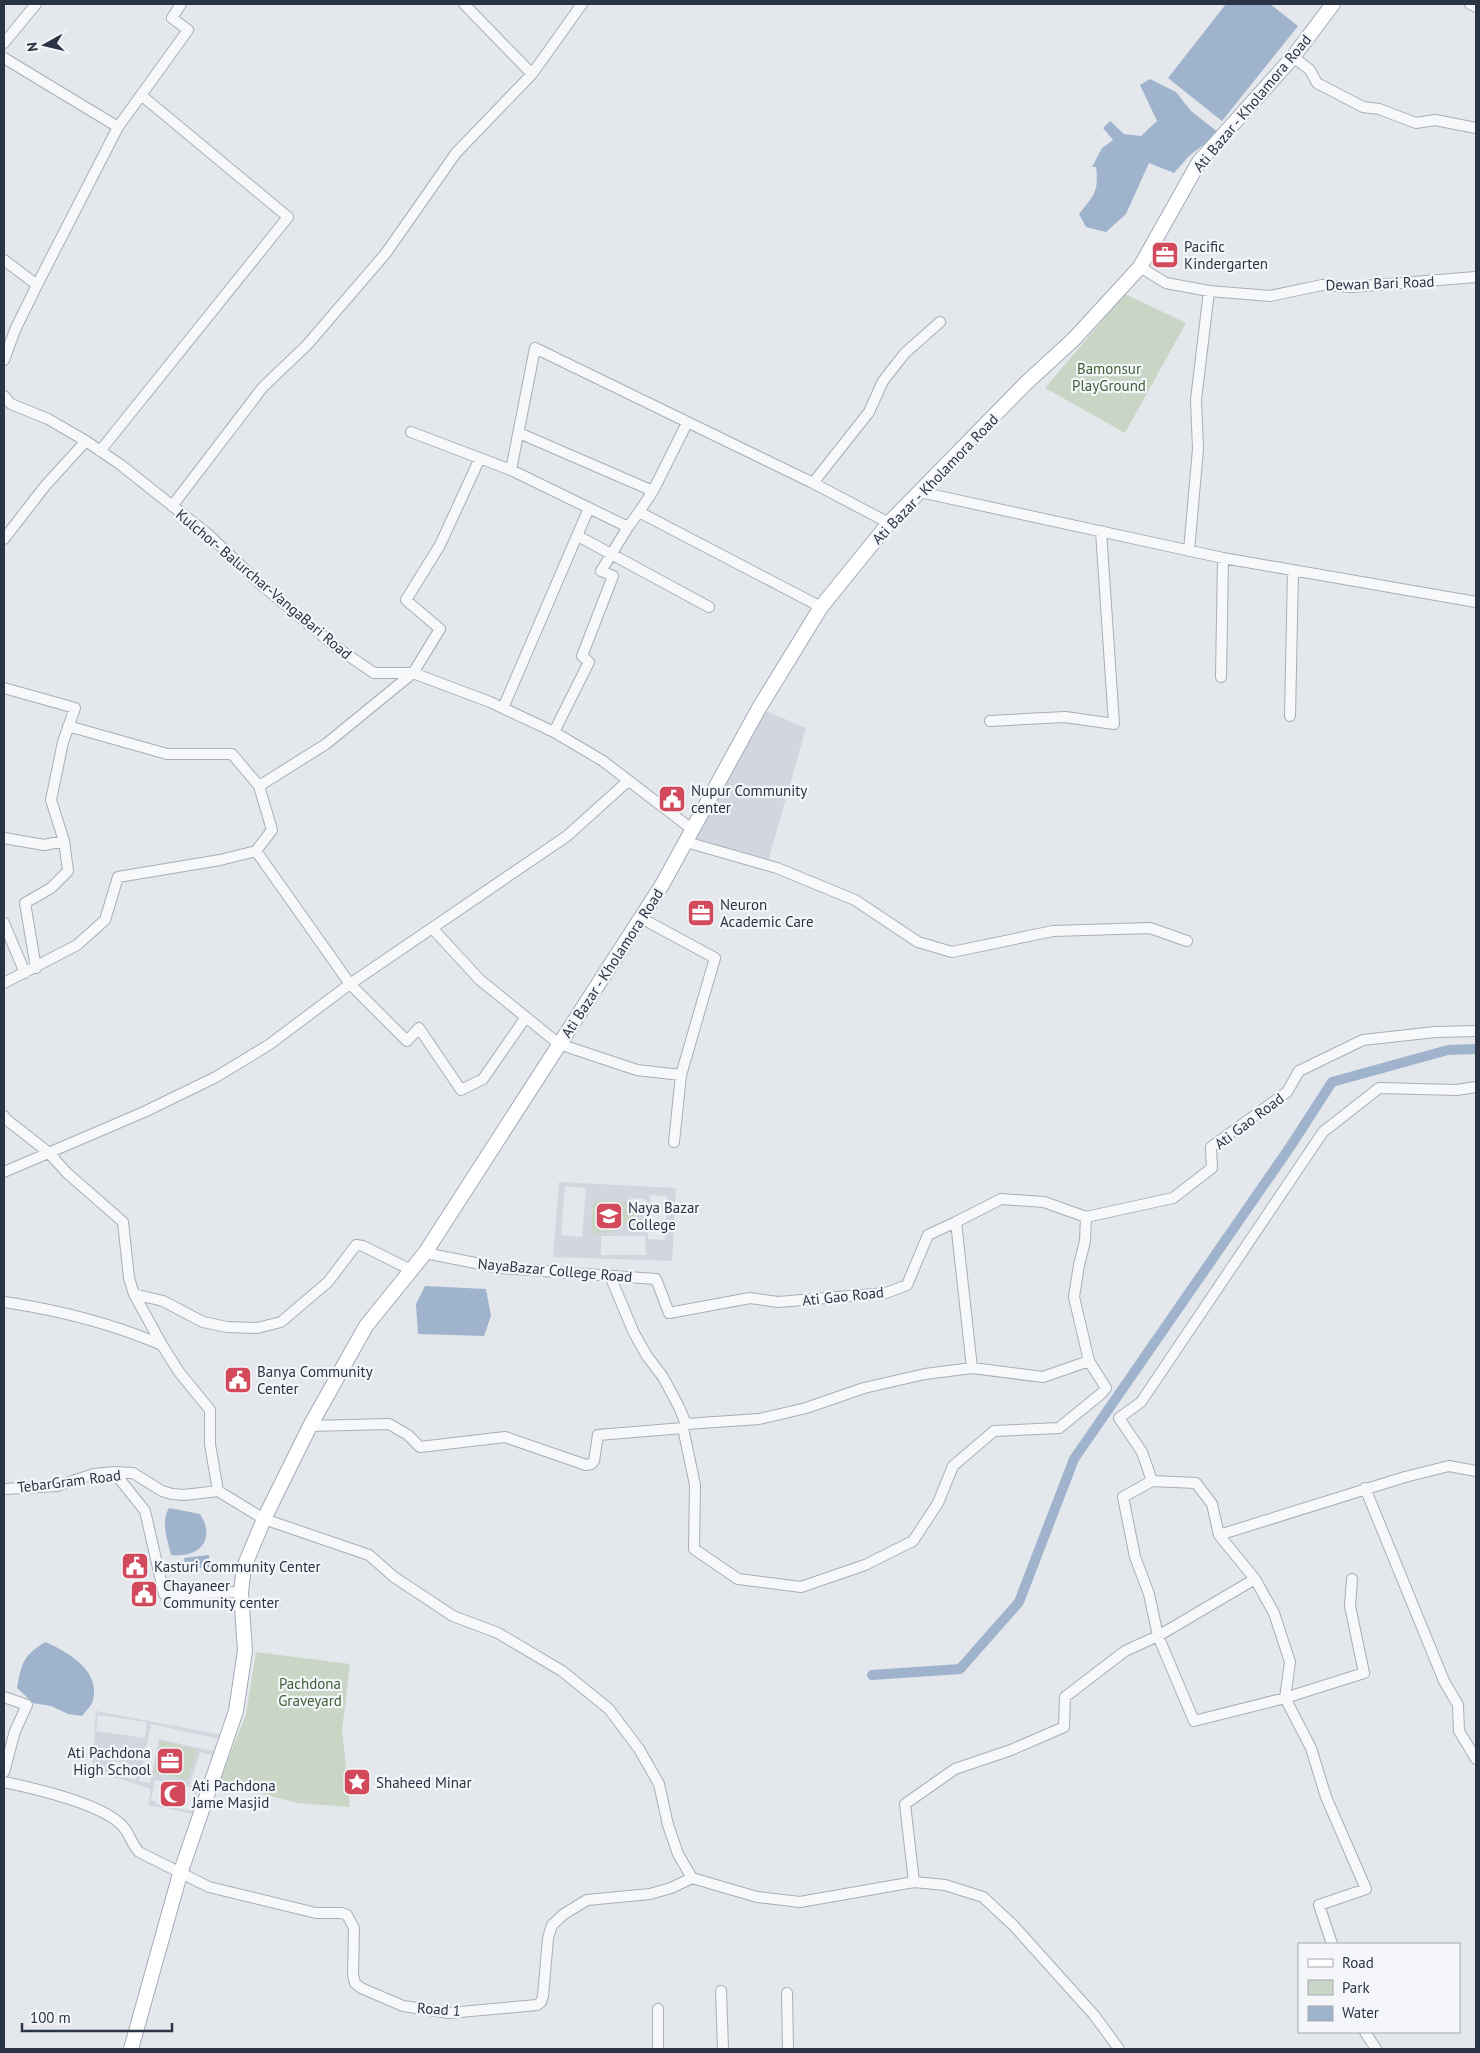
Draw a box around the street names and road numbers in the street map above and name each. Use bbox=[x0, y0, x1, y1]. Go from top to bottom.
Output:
street label: Ati Bazar - Kholamora Road bbox=[1189, 30, 1315, 176]
street label: Dewan Bari Road bbox=[1325, 272, 1435, 294]
street label: Ati Bazar - Kholamora Road bbox=[868, 410, 1002, 548]
street label: Kulchor- Balurchar-VangaBari Road bbox=[172, 505, 356, 663]
street label: Ati Bazar - Kholamora Road bbox=[557, 885, 667, 1041]
street label: Ati Gao Road bbox=[1211, 1089, 1287, 1153]
street label: NayaBazar College Road bbox=[477, 1254, 633, 1286]
street label: Ati Gao Road bbox=[801, 1282, 885, 1310]
street label: TebarGram Road bbox=[16, 1465, 122, 1497]
street label: Road 1 bbox=[416, 1998, 462, 2020]

